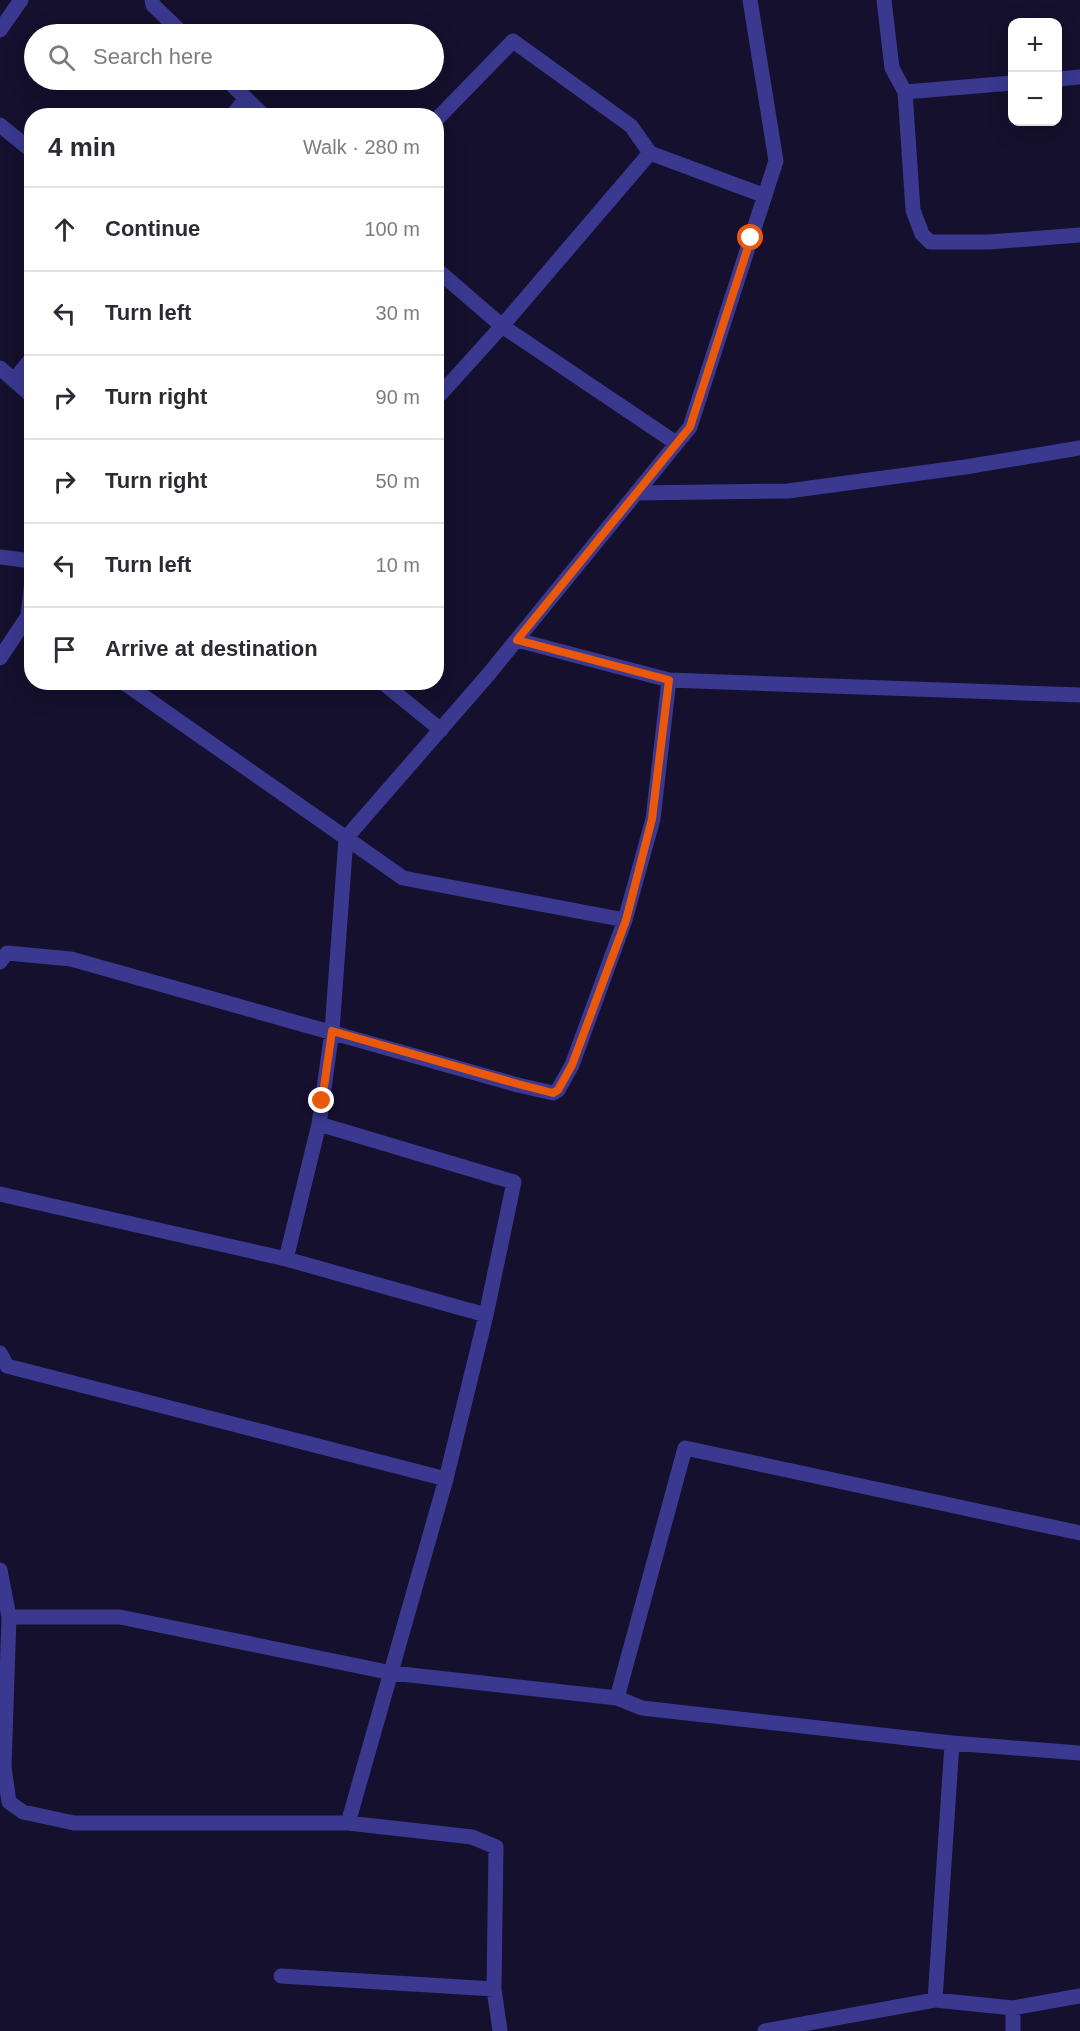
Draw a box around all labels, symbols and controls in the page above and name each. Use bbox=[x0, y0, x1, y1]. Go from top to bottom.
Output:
map controls bbox=[1008, 18, 1062, 126]
button: + bbox=[1008, 18, 1062, 72]
search box bbox=[24, 24, 444, 90]
icon: search bbox=[45, 41, 78, 74]
text: Search here bbox=[93, 44, 213, 69]
button: − bbox=[1008, 72, 1062, 126]
text: 4 min bbox=[48, 132, 116, 162]
text: Walk · 280 m bbox=[303, 136, 420, 158]
icon: ahead bbox=[48, 213, 81, 246]
text: Continue bbox=[105, 216, 200, 241]
text: 100 m bbox=[364, 218, 420, 240]
route start bbox=[737, 224, 763, 250]
icon: left bbox=[48, 297, 81, 330]
text: Turn left bbox=[105, 300, 191, 325]
text: 30 m bbox=[376, 302, 420, 324]
icon: right bbox=[48, 381, 81, 414]
text: Turn right bbox=[105, 384, 207, 409]
text: 90 m bbox=[376, 386, 420, 408]
icon: right bbox=[48, 465, 81, 498]
text: Turn right bbox=[105, 468, 207, 493]
text: 50 m bbox=[376, 470, 420, 492]
icon: left bbox=[48, 549, 81, 582]
text: Turn left bbox=[105, 552, 191, 577]
text: 10 m bbox=[376, 554, 420, 576]
icon: arrive bbox=[48, 633, 81, 666]
text: Arrive at destination bbox=[105, 636, 318, 661]
route end bbox=[308, 1087, 334, 1113]

